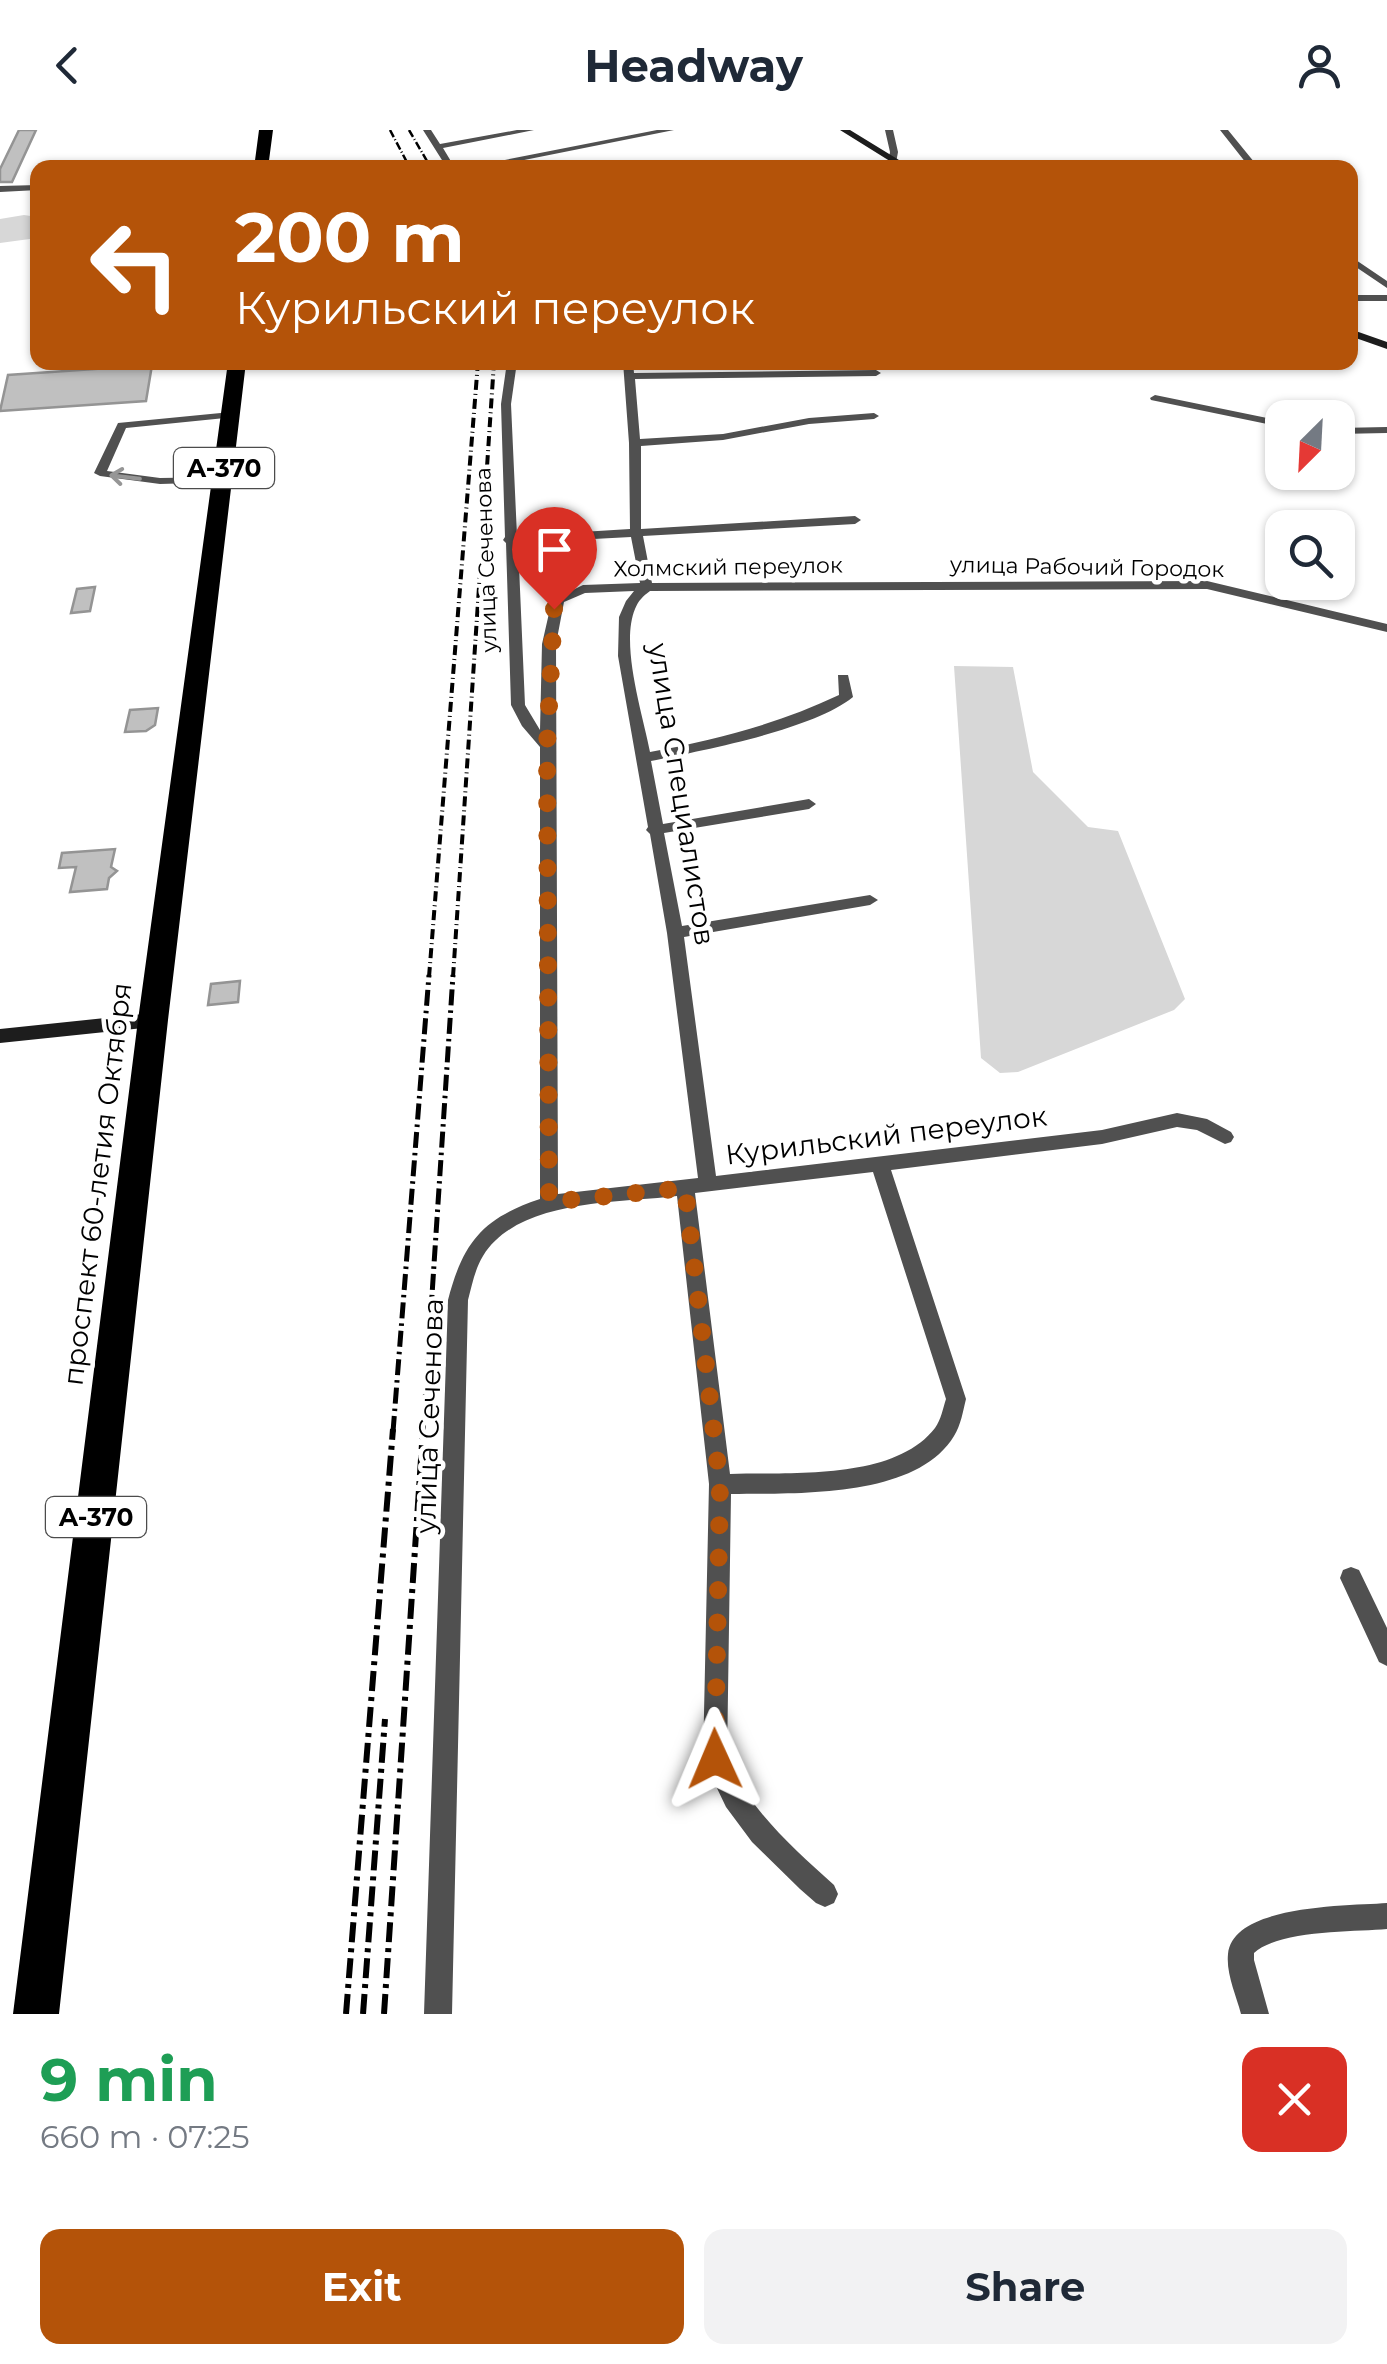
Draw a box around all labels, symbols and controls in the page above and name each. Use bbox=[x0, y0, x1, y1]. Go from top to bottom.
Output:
icon: back bbox=[40, 38, 95, 93]
text: Headway bbox=[584, 38, 803, 93]
icon: person bbox=[1292, 38, 1347, 93]
text: 200 m bbox=[235, 194, 465, 280]
icon: left bbox=[70, 200, 200, 330]
text: Курильский переулок bbox=[235, 280, 755, 335]
north arrow bbox=[1265, 400, 1355, 490]
map controls bbox=[1265, 400, 1355, 600]
road number: А-370 bbox=[174, 448, 274, 488]
one-way arrow bbox=[110, 467, 142, 486]
street label: улица Сеченова bbox=[469, 467, 503, 654]
pin bbox=[512, 507, 597, 610]
button: search bbox=[1265, 510, 1355, 600]
icon: arrive bbox=[527, 522, 582, 577]
street label: Холмский переулок bbox=[613, 551, 843, 582]
street label: улица Рабочий Городок bbox=[949, 551, 1225, 583]
street label: улица Специалистов bbox=[641, 639, 723, 948]
street label: проспект 60-летия Октября bbox=[55, 981, 139, 1387]
street label: Курильский переулок bbox=[723, 1098, 1049, 1172]
street label: улица Сеченова bbox=[408, 1298, 450, 1535]
road number: А-370 bbox=[46, 1497, 146, 1537]
position arrow bbox=[663, 1707, 767, 1811]
text: 9 min bbox=[40, 2043, 218, 2116]
button: close bbox=[1242, 2047, 1347, 2152]
text: 660 m · 07:25 bbox=[40, 2117, 250, 2156]
button: Exit bbox=[40, 2229, 684, 2344]
button: Share bbox=[704, 2229, 1347, 2344]

